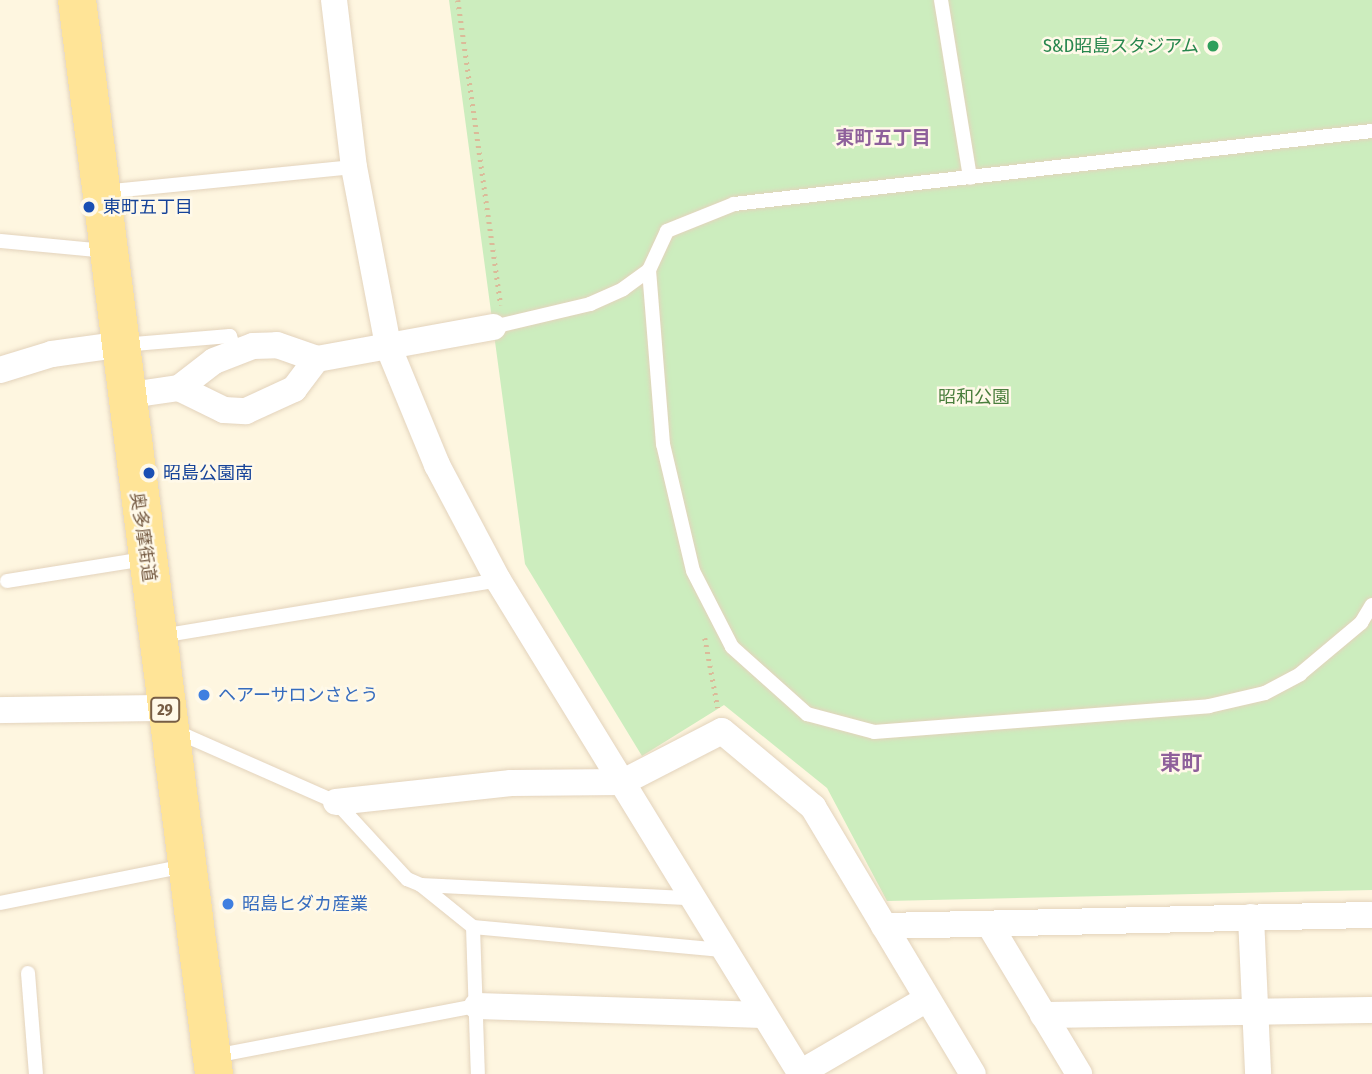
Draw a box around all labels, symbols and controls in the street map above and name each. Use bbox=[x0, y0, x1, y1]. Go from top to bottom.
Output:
place label: S&D昭島スタジアム bbox=[1042, 35, 1199, 57]
marker: S&D昭島スタジアム bbox=[1205, 38, 1221, 54]
district label: 東町五丁目 bbox=[836, 127, 930, 149]
place label: 東町五丁目 bbox=[103, 196, 193, 218]
marker: 東町五丁目 bbox=[81, 199, 97, 215]
park label: 昭和公園 bbox=[938, 386, 1010, 408]
place label: 昭島公園南 bbox=[163, 462, 253, 484]
marker: 昭島公園南 bbox=[141, 465, 157, 481]
street label: 奥多摩街道 bbox=[126, 491, 160, 583]
place label: ヘアーサロンさとう bbox=[218, 684, 379, 706]
marker: ヘアーサロンさとう bbox=[196, 687, 212, 703]
road number: 29 bbox=[149, 698, 181, 722]
district label: 東町 bbox=[1160, 750, 1202, 776]
place label: 昭島ヒダカ産業 bbox=[242, 893, 368, 915]
marker: 昭島ヒダカ産業 bbox=[220, 896, 236, 912]

